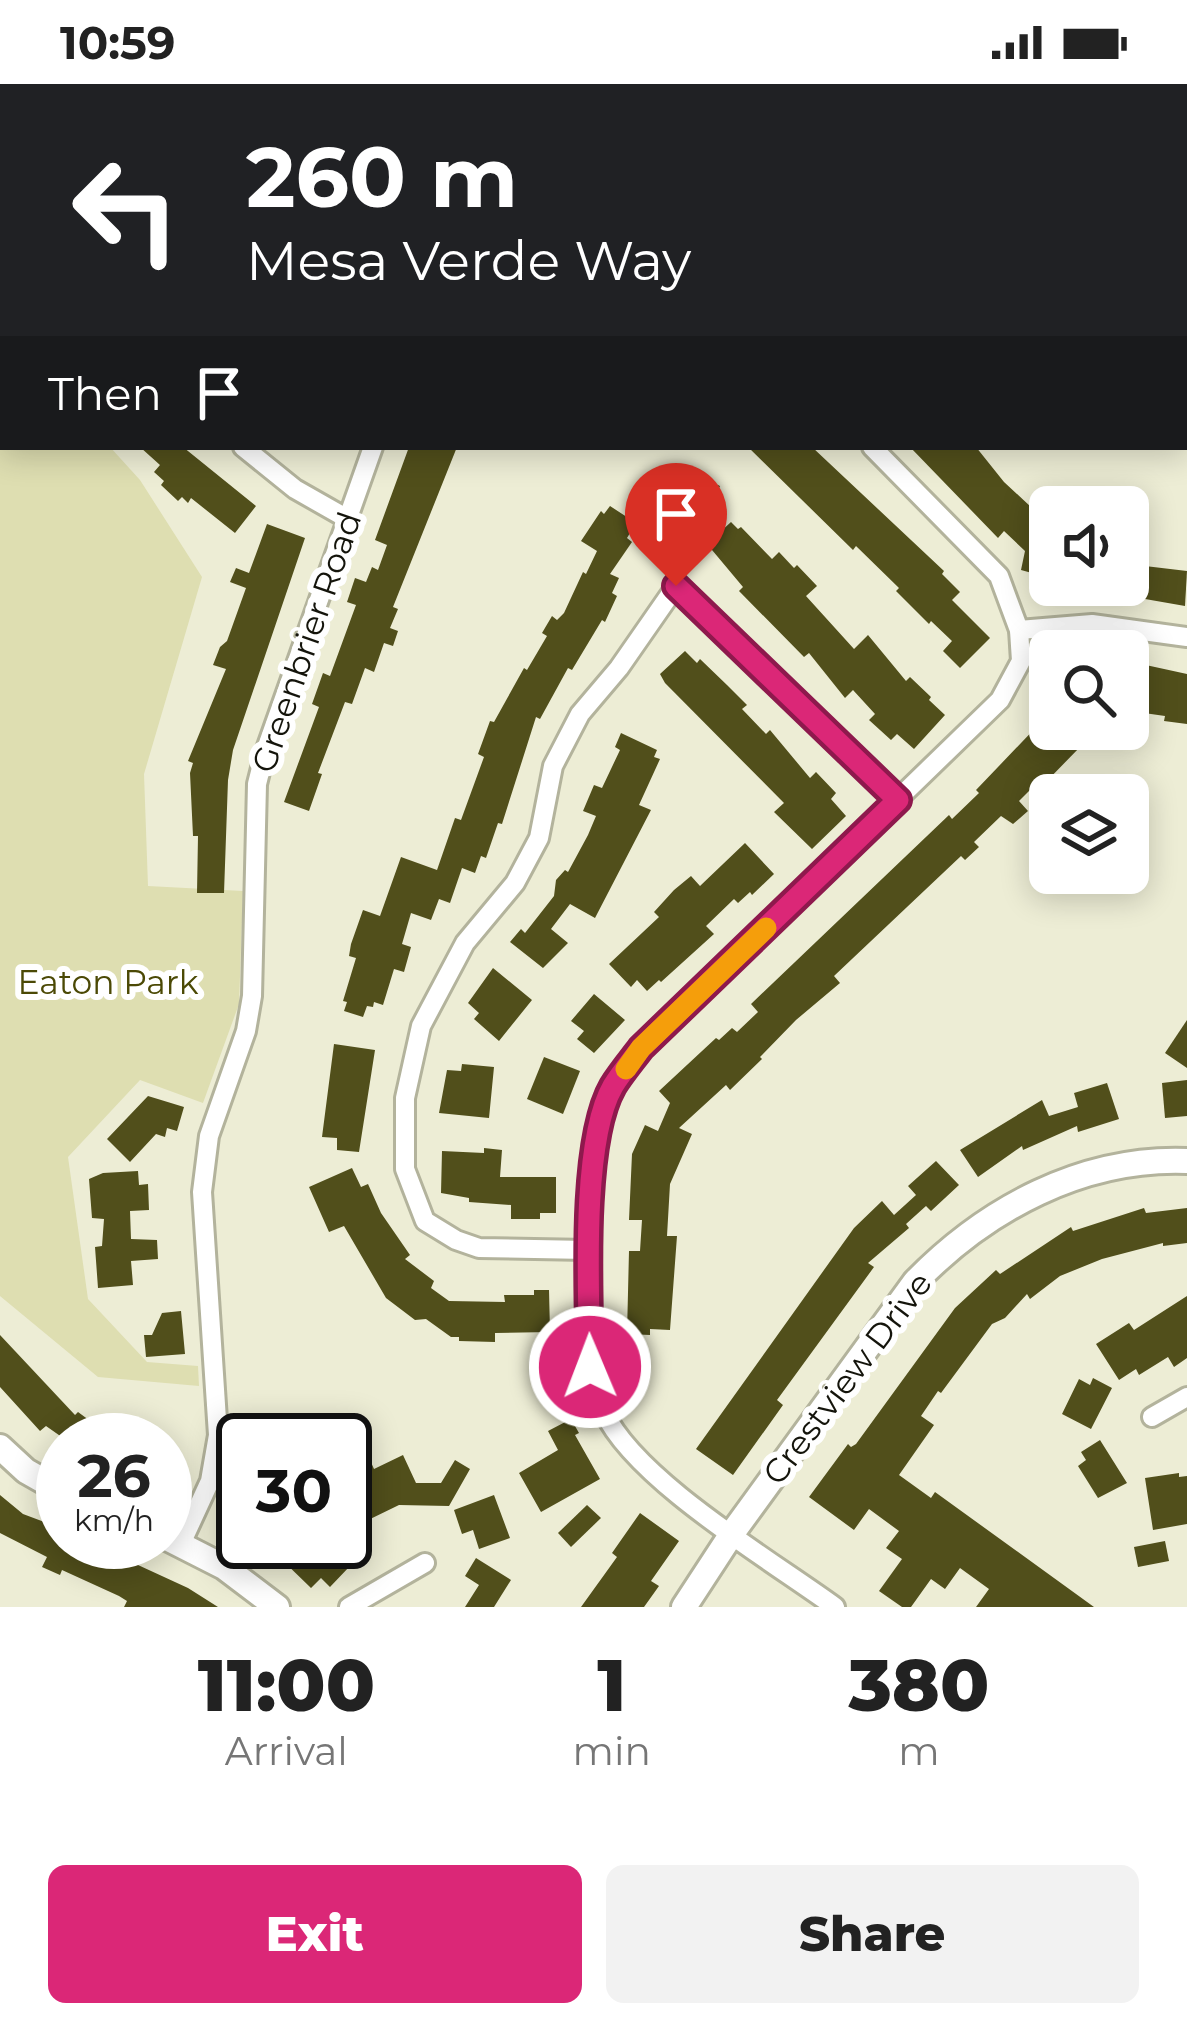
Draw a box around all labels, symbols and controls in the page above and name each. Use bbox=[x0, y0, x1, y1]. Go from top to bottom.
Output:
text: 10:59 bbox=[60, 15, 175, 70]
text: 260 m bbox=[246, 126, 518, 228]
icon: left bbox=[48, 132, 204, 288]
text: Mesa Verde Way bbox=[246, 228, 691, 294]
icon: arrive bbox=[186, 360, 252, 426]
text: Then bbox=[48, 366, 162, 421]
pin bbox=[625, 463, 727, 586]
icon: arrive bbox=[643, 481, 709, 547]
map controls bbox=[1029, 486, 1149, 894]
button: sound bbox=[1029, 486, 1149, 606]
street label: Greenbrier Road bbox=[243, 507, 369, 777]
button: search bbox=[1029, 630, 1149, 750]
button: layers bbox=[1029, 774, 1149, 894]
park label: Eaton Park bbox=[17, 962, 199, 1002]
street label: Crestview Drive bbox=[754, 1264, 940, 1492]
position arrow bbox=[527, 1304, 653, 1430]
speed limit sign: 30 bbox=[216, 1413, 372, 1569]
text: 26 bbox=[77, 1439, 151, 1512]
text: km/h bbox=[74, 1502, 154, 1539]
text: 11:00 bbox=[198, 1641, 375, 1729]
text: 1 bbox=[597, 1641, 626, 1729]
text: 380 bbox=[848, 1641, 989, 1729]
text: Arrival bbox=[225, 1727, 348, 1775]
text: min bbox=[573, 1727, 651, 1775]
text: m bbox=[898, 1727, 940, 1775]
button: Exit bbox=[48, 1865, 582, 2003]
button: Share bbox=[606, 1865, 1139, 2003]

